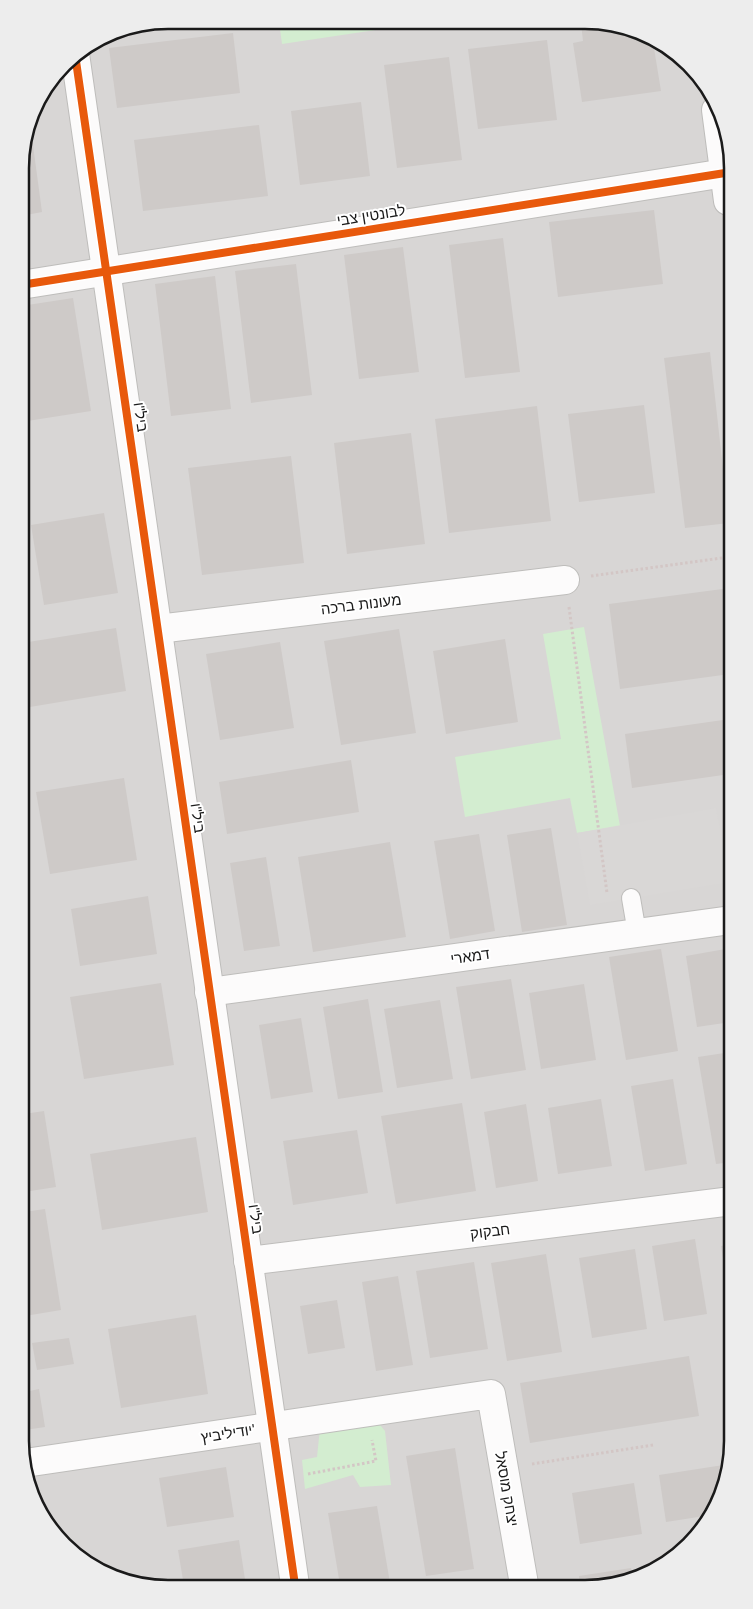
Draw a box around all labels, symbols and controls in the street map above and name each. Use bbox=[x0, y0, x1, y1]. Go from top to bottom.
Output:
street label: לבונטין צבי bbox=[336, 201, 407, 229]
street label: ביל"ו bbox=[130, 401, 152, 433]
street label: מעונות ברכה bbox=[320, 591, 402, 617]
street label: ביל"ו bbox=[187, 802, 209, 834]
street label: דמארי bbox=[449, 945, 491, 967]
street label: ביל"ו bbox=[245, 1203, 267, 1235]
street label: חבקוק bbox=[469, 1220, 511, 1242]
street label: יודיליביץ' bbox=[200, 1420, 257, 1446]
street label: יצחק מוסאל bbox=[492, 1450, 522, 1528]

